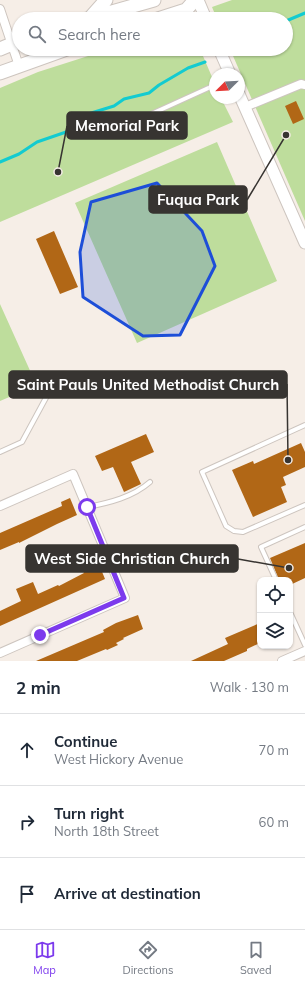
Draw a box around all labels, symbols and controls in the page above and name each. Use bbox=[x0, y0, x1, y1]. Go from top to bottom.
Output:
search box bbox=[12, 12, 293, 56]
icon: search bbox=[26, 23, 48, 45]
text: Search here bbox=[58, 25, 140, 44]
north arrow bbox=[209, 68, 245, 104]
callout: Memorial Park bbox=[67, 112, 187, 139]
text: Memorial Park bbox=[75, 116, 180, 135]
callout: Fuqua Park bbox=[149, 186, 247, 213]
text: Fuqua Park bbox=[157, 190, 240, 209]
callout: Saint Pauls United Methodist Church bbox=[9, 371, 287, 398]
text: Saint Pauls United Methodist Church bbox=[17, 375, 279, 394]
route start bbox=[78, 498, 96, 516]
callout: West Side Christian Church bbox=[26, 545, 238, 572]
text: West Side Christian Church bbox=[34, 549, 230, 568]
map controls bbox=[257, 577, 293, 649]
button: locate bbox=[257, 577, 293, 613]
button: layers bbox=[257, 613, 293, 649]
route end bbox=[31, 626, 49, 644]
text: 2 min bbox=[16, 677, 61, 698]
text: Walk · 130 m bbox=[210, 679, 289, 695]
text: Continue bbox=[54, 732, 117, 751]
icon: ahead bbox=[16, 739, 38, 761]
text: 70 m bbox=[259, 742, 289, 758]
text: West Hickory Avenue bbox=[54, 751, 183, 767]
text: Turn right bbox=[54, 804, 124, 823]
icon: right bbox=[16, 811, 38, 833]
text: 60 m bbox=[259, 814, 289, 830]
text: North 18th Street bbox=[54, 823, 159, 839]
icon: arrive bbox=[16, 883, 38, 905]
text: Arrive at destination bbox=[54, 884, 201, 903]
tab: Map bbox=[33, 939, 56, 977]
tab: Directions bbox=[123, 939, 173, 977]
tab: Saved bbox=[240, 939, 272, 977]

